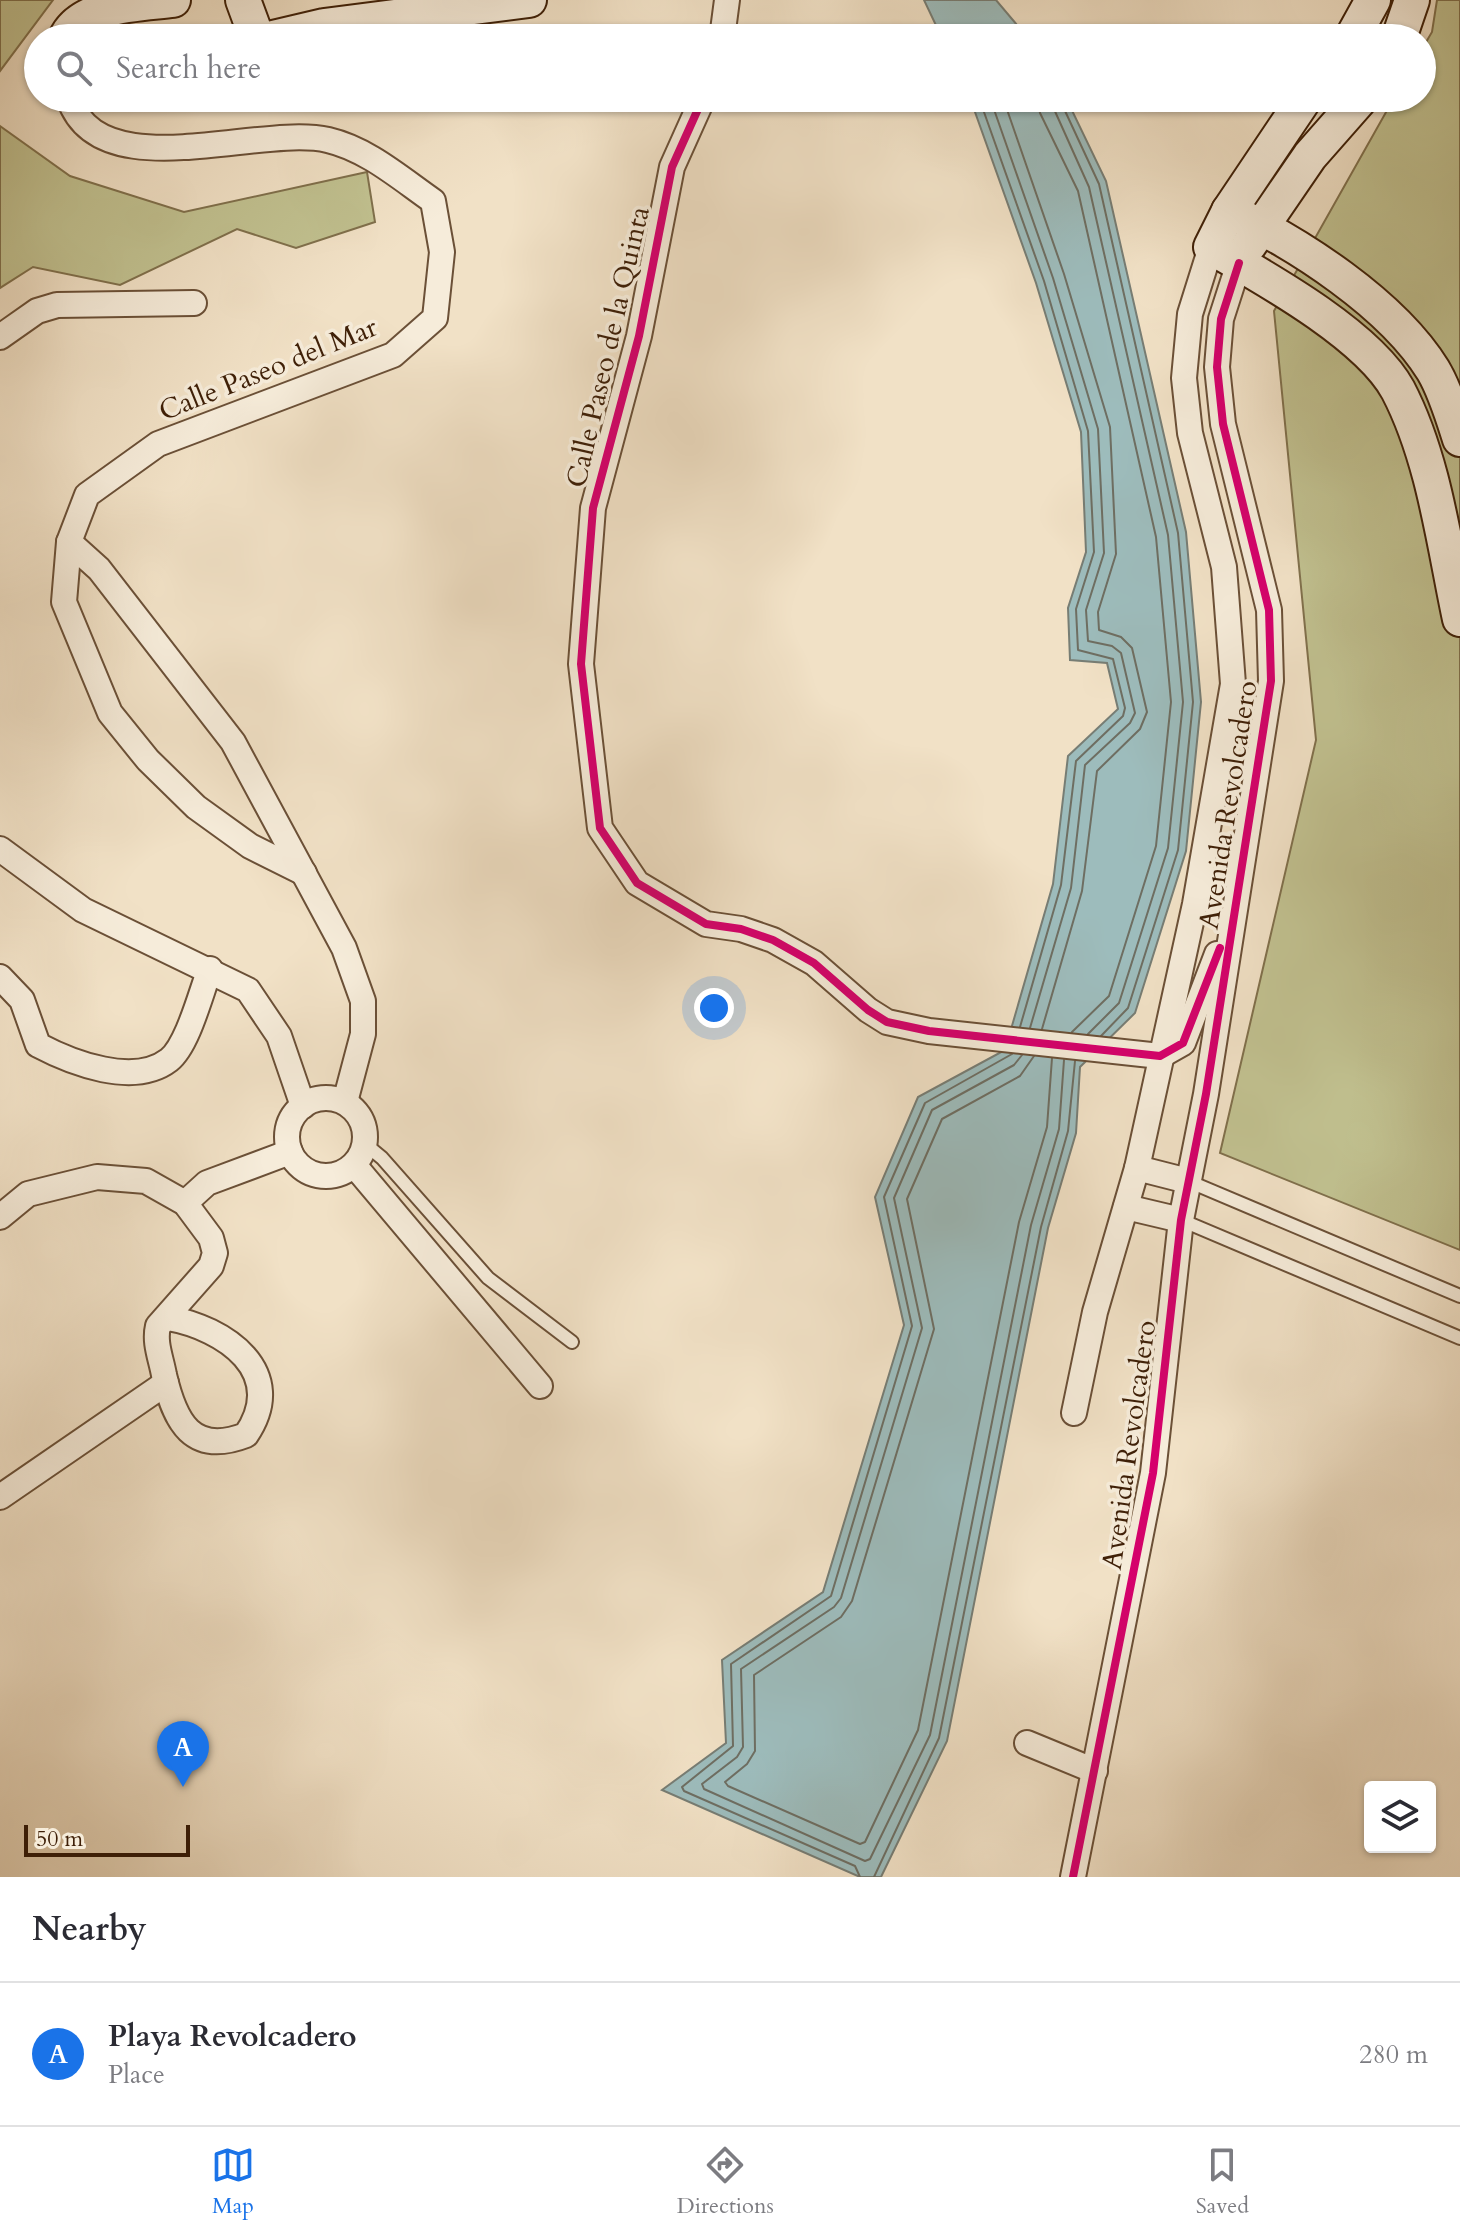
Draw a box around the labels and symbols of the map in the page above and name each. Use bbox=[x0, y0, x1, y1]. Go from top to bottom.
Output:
street label: Calle Paseo de la Quinta bbox=[557, 203, 659, 491]
street label: Calle Paseo del Mar bbox=[153, 308, 384, 430]
street label: Avenida Revolcadero bbox=[1190, 678, 1266, 932]
your location bbox=[694, 988, 734, 1028]
street label: Avenida Revolcadero bbox=[1093, 1318, 1165, 1572]
pin: A bbox=[157, 1721, 209, 1787]
scale bar bbox=[24, 1821, 190, 1857]

